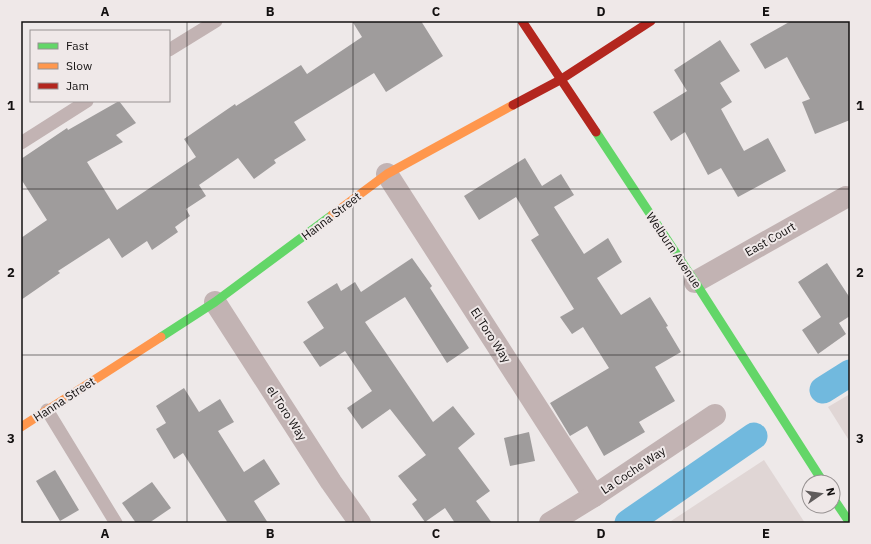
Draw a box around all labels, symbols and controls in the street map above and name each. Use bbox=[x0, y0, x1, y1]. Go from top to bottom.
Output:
text: A bbox=[101, 3, 110, 20]
text: B bbox=[266, 3, 275, 20]
text: C bbox=[432, 3, 441, 20]
text: D bbox=[596, 3, 606, 20]
text: E bbox=[762, 3, 770, 20]
legend bbox=[30, 30, 170, 102]
text: Fast bbox=[66, 38, 89, 53]
text: Slow bbox=[66, 58, 92, 73]
text: Jam bbox=[66, 78, 89, 93]
text: 1 bbox=[7, 97, 15, 114]
text: 1 bbox=[856, 97, 864, 114]
street label: Hanna Street bbox=[298, 189, 364, 243]
street label: Welburn Avenue bbox=[643, 209, 705, 291]
street label: East Court bbox=[742, 219, 798, 259]
text: 2 bbox=[7, 264, 15, 281]
text: 2 bbox=[856, 264, 864, 281]
street label: El Toro Way bbox=[468, 305, 514, 365]
street label: Hanna Street bbox=[30, 373, 98, 425]
street label: el Toro Way bbox=[264, 383, 310, 443]
text: 3 bbox=[7, 430, 15, 447]
text: 3 bbox=[856, 430, 864, 447]
street label: La Coche Way bbox=[598, 443, 668, 497]
north arrow bbox=[801, 474, 841, 514]
text: N bbox=[823, 486, 838, 497]
text: A bbox=[101, 525, 110, 542]
text: B bbox=[266, 525, 275, 542]
text: C bbox=[432, 525, 441, 542]
text: D bbox=[596, 525, 606, 542]
text: E bbox=[762, 525, 770, 542]

